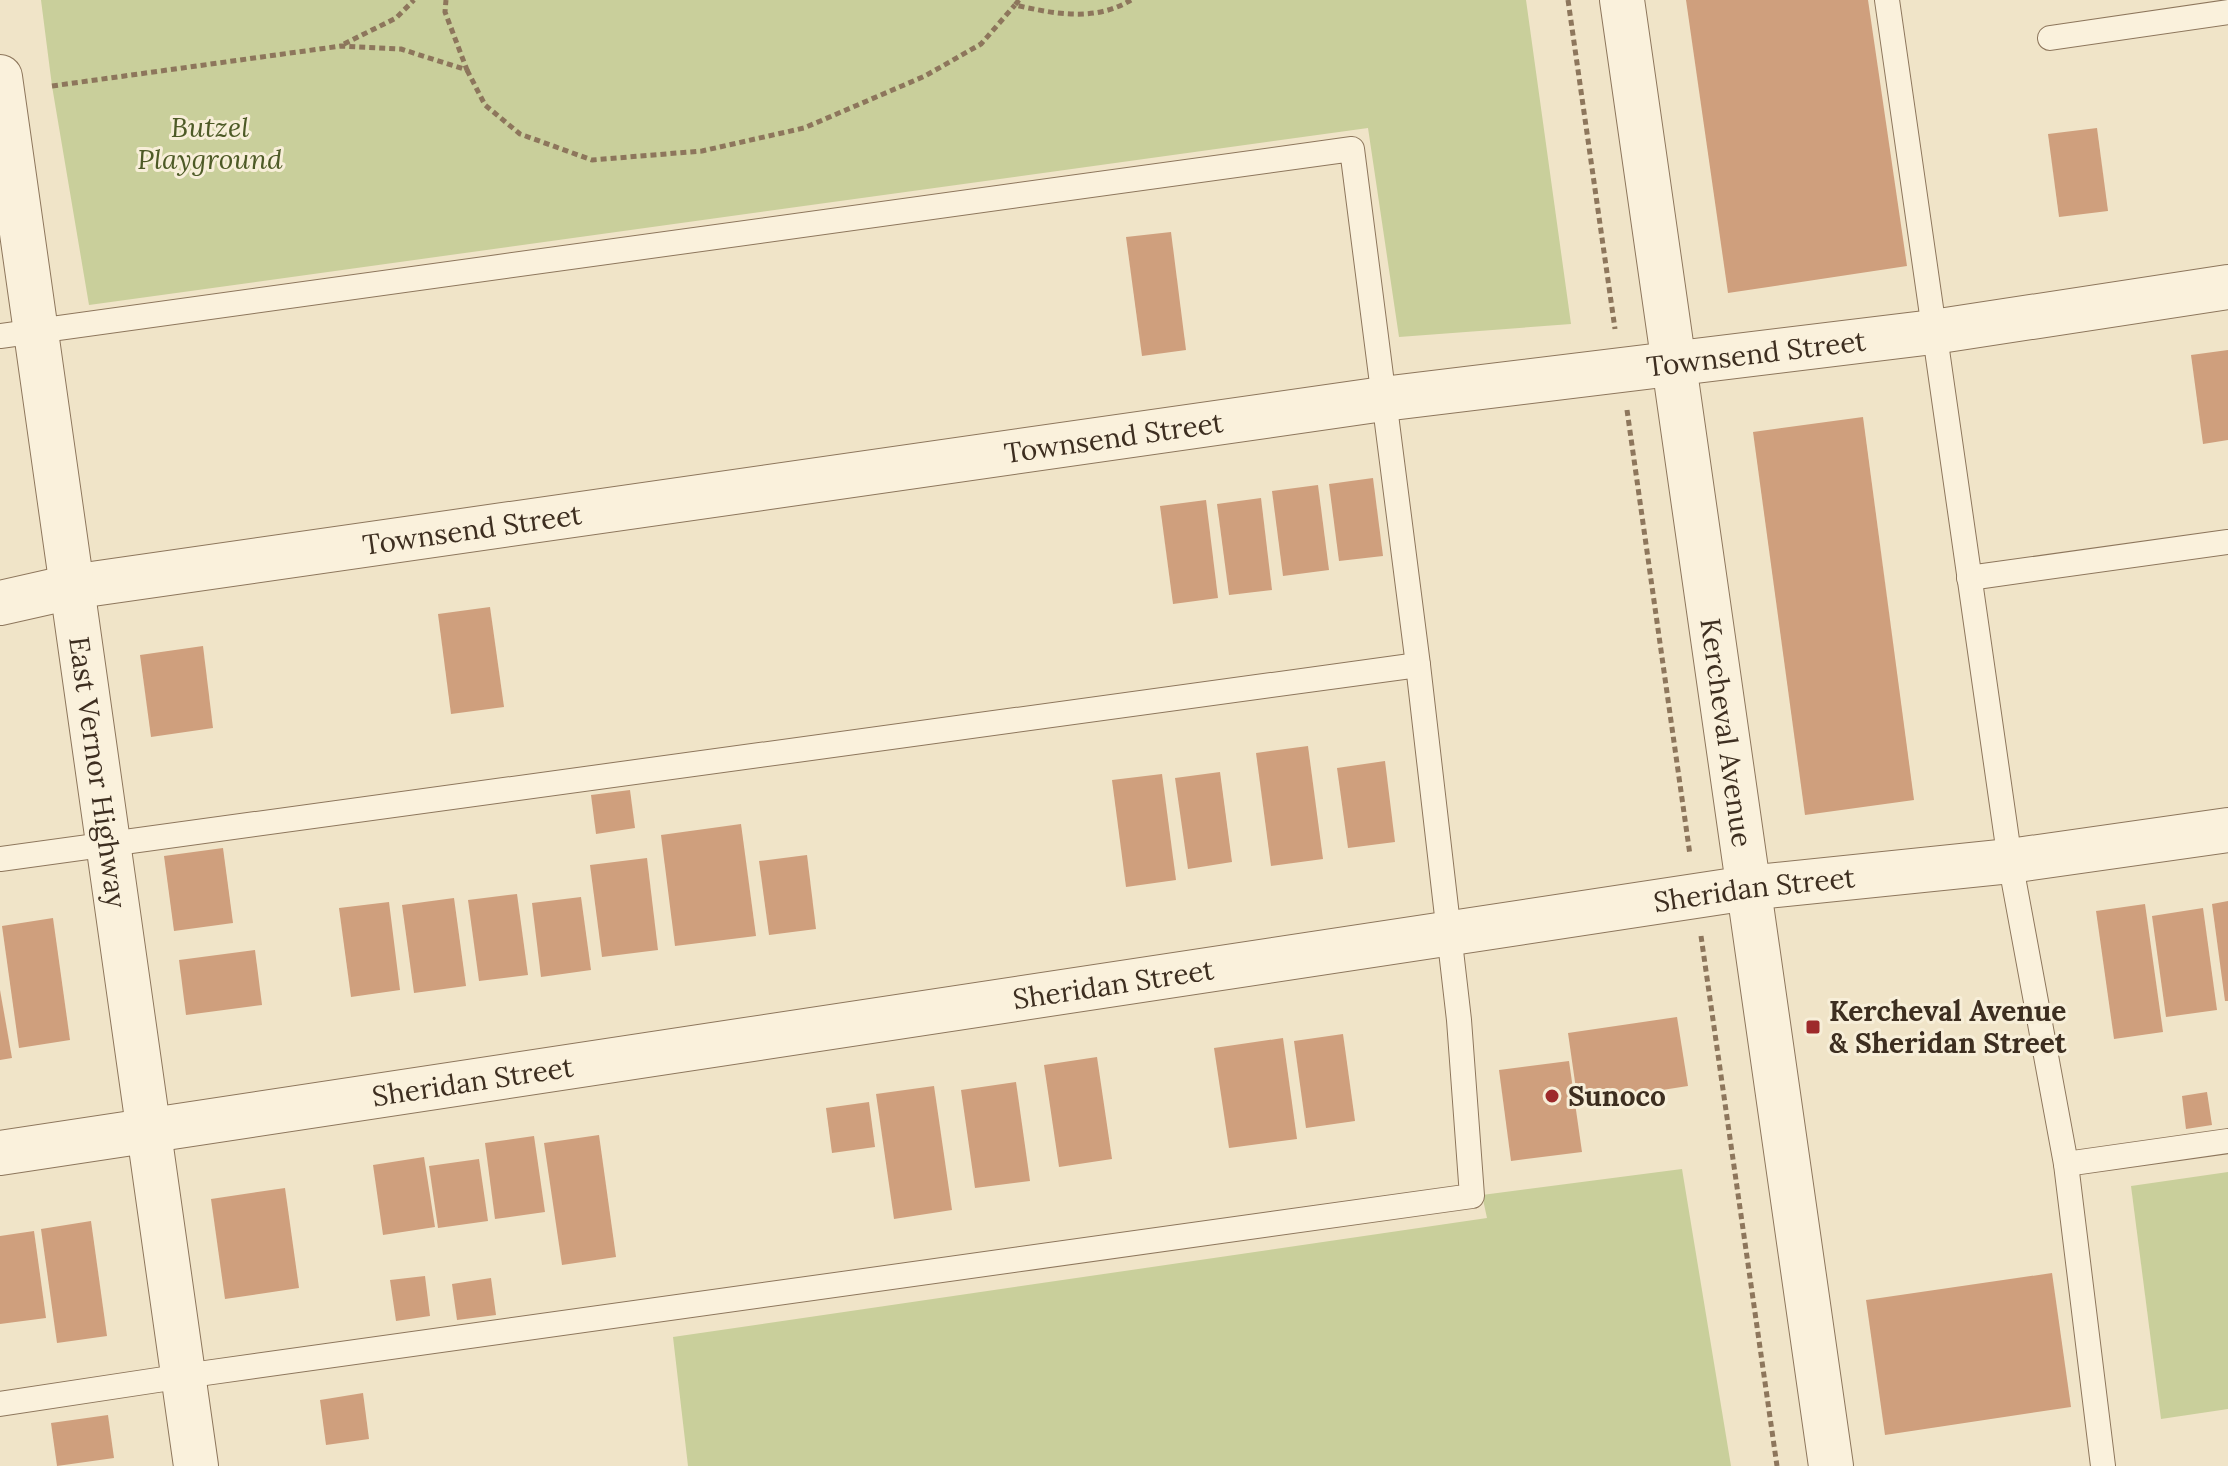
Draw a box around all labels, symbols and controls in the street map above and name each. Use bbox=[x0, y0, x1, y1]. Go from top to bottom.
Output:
park label: Butzel Playground bbox=[137, 109, 283, 177]
street label: Townsend Street bbox=[1644, 322, 1868, 385]
street label: Townsend Street bbox=[1002, 404, 1226, 471]
street label: Townsend Street bbox=[360, 496, 584, 563]
street label: Kercheval Avenue bbox=[1692, 616, 1761, 849]
street label: East Vernor Highway bbox=[61, 634, 135, 910]
street label: Sheridan Street bbox=[1651, 859, 1857, 920]
street label: Sheridan Street bbox=[1010, 951, 1216, 1017]
place label: Kercheval Avenue & Sheridan Street bbox=[1829, 993, 2067, 1061]
marker: Kercheval Avenue & Sheridan Street bbox=[1804, 1018, 1822, 1036]
street label: Sheridan Street bbox=[370, 1048, 576, 1114]
place label: Sunoco bbox=[1568, 1078, 1666, 1114]
marker: Sunoco bbox=[1543, 1087, 1561, 1105]

